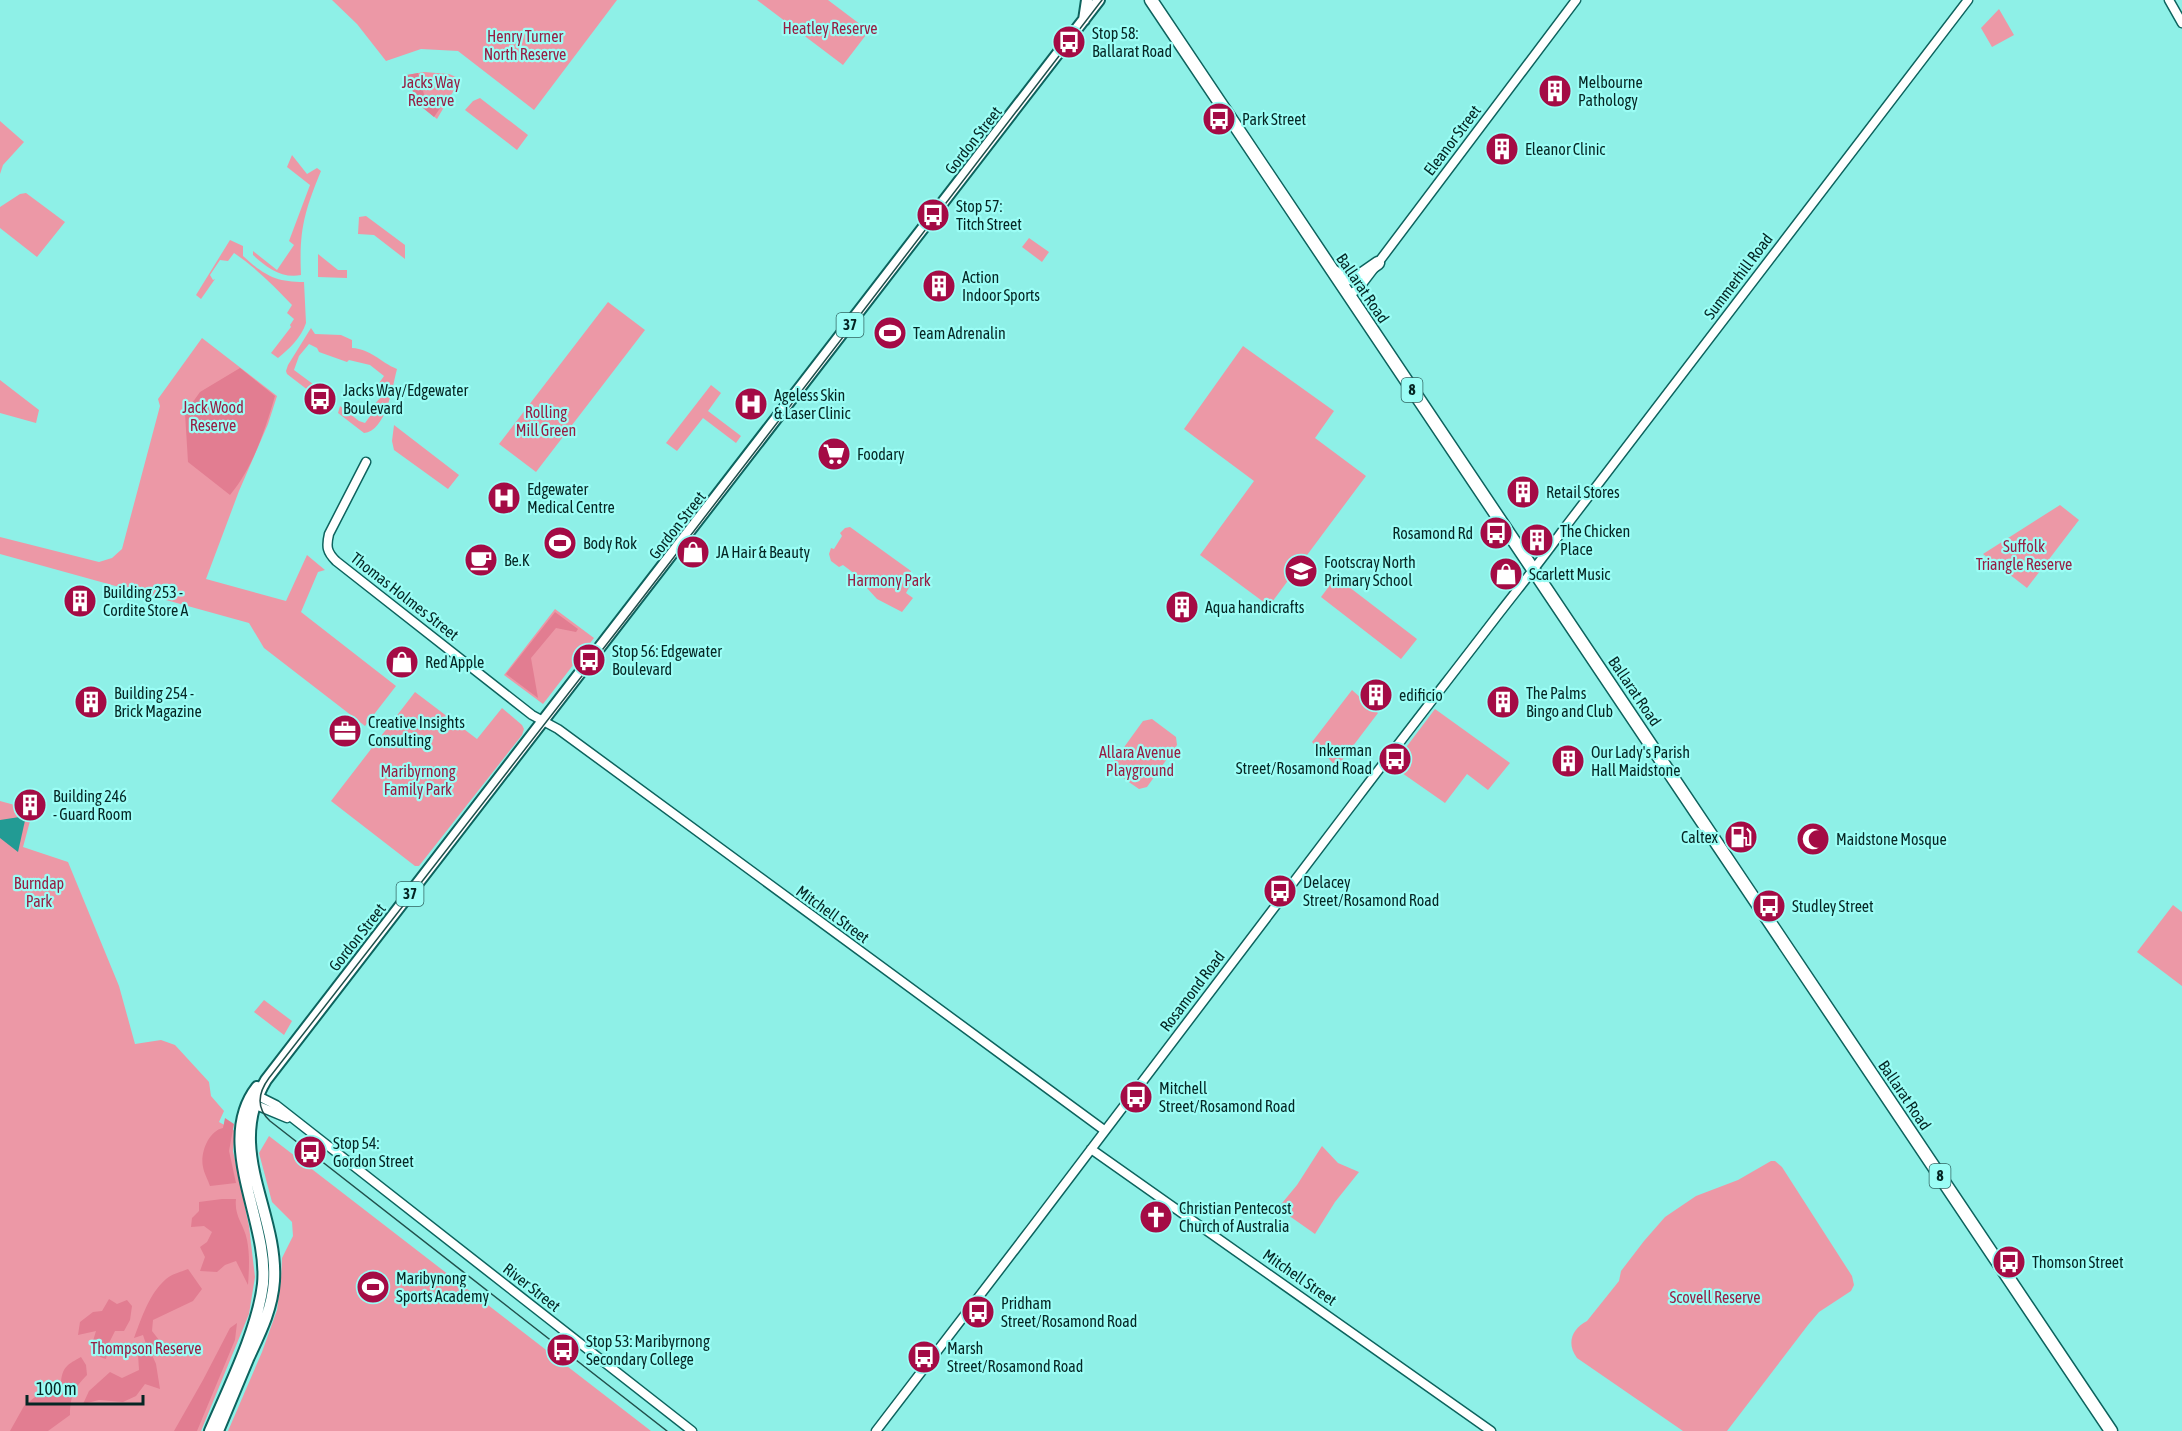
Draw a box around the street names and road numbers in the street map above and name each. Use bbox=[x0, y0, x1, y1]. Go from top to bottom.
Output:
street label: Eleanor Street bbox=[1420, 101, 1484, 179]
street label: Gordon Street bbox=[941, 102, 1005, 177]
street label: Summerhill Road bbox=[1700, 230, 1776, 322]
street label: Ballarat Road bbox=[1333, 250, 1393, 326]
road number: 37 bbox=[836, 313, 864, 337]
road number: 8 bbox=[1402, 378, 1422, 402]
street label: Gordon Street bbox=[645, 487, 709, 562]
street label: Thomas Holmes Street bbox=[348, 548, 463, 644]
street label: Ballarat Road bbox=[1605, 653, 1665, 729]
road number: 37 bbox=[396, 882, 424, 906]
street label: Mitchell Street bbox=[793, 882, 873, 947]
street label: Gordon Street bbox=[325, 899, 389, 974]
street label: Rosamond Road bbox=[1156, 947, 1228, 1035]
street label: Ballarat Road bbox=[1875, 1057, 1935, 1133]
road number: 8 bbox=[1930, 1164, 1950, 1188]
street label: Mitchell Street bbox=[1260, 1245, 1341, 1309]
street label: River Street bbox=[500, 1259, 564, 1315]

